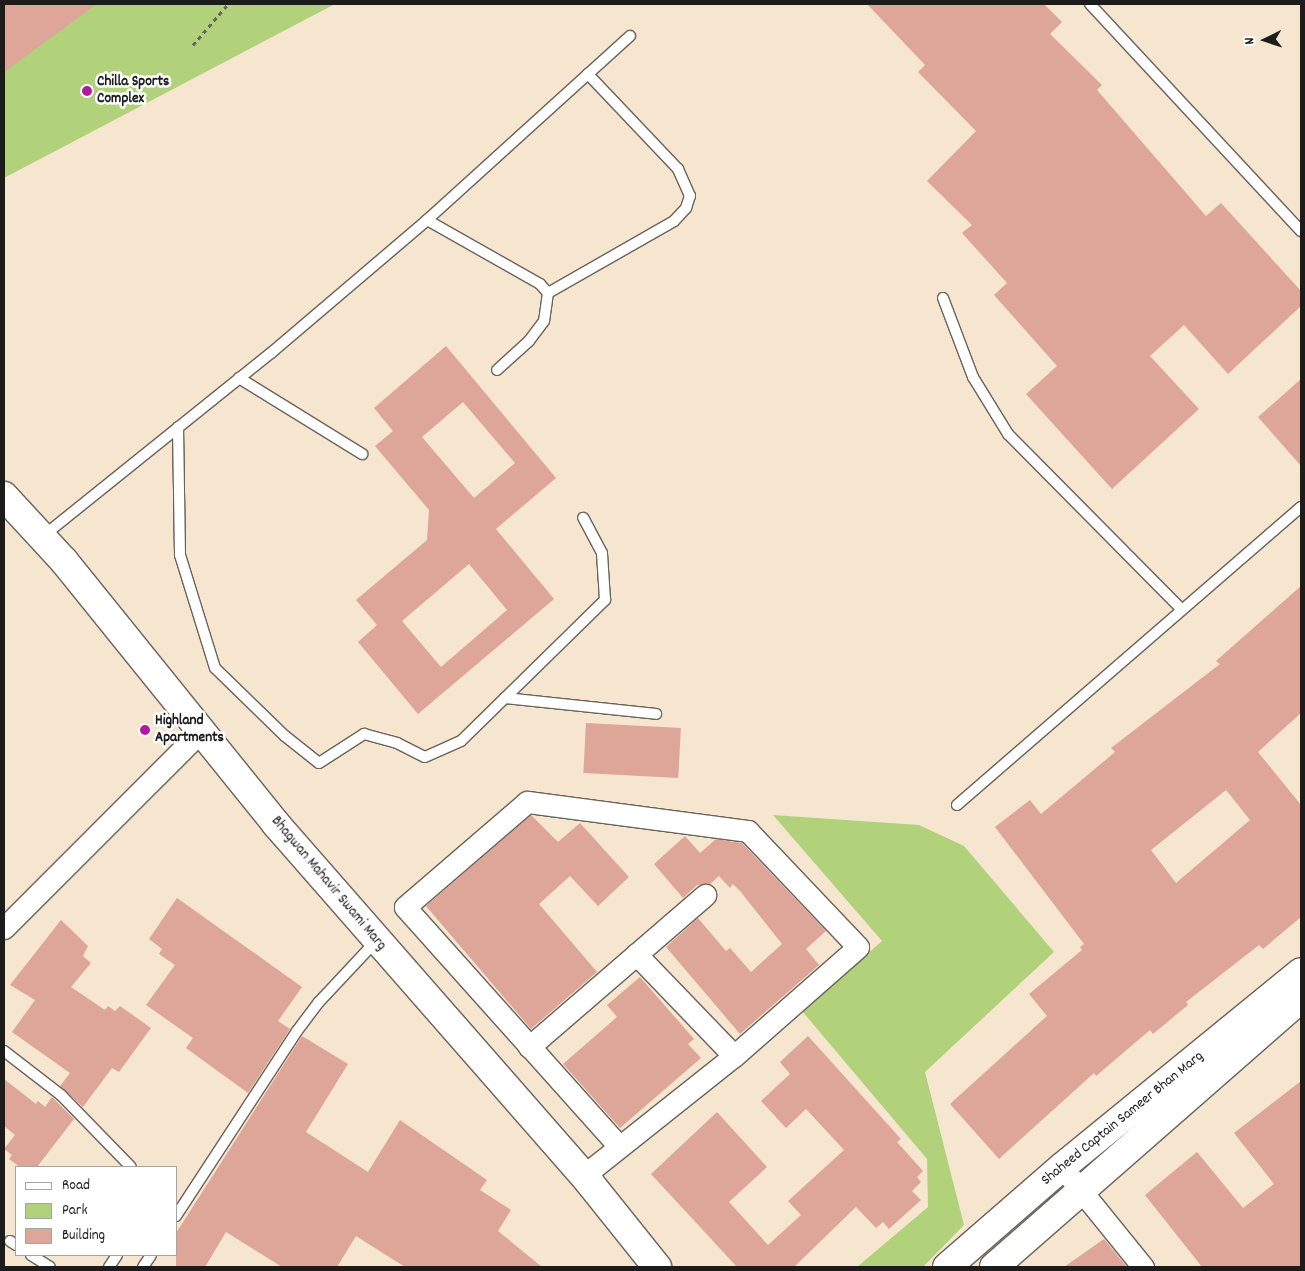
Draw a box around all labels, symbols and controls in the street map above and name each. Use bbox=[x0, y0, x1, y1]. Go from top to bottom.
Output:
north arrow bbox=[1240, 15, 1290, 65]
text: N bbox=[1240, 37, 1260, 45]
place label: Chilla Sports Complex bbox=[97, 73, 169, 108]
marker: Chilla Sports Complex bbox=[81, 85, 93, 97]
place label: Highland Apartments bbox=[155, 712, 224, 747]
marker: Highland Apartments bbox=[139, 724, 151, 736]
street label: Bhagwan Mahavir Swami Marg bbox=[266, 813, 390, 955]
street label: Shaheed Captain Sameer Bhan Marg bbox=[1038, 1048, 1208, 1190]
legend bbox=[15, 1166, 178, 1256]
text: Road bbox=[62, 1175, 90, 1197]
text: Park bbox=[62, 1200, 88, 1222]
text: Building bbox=[62, 1225, 105, 1247]

